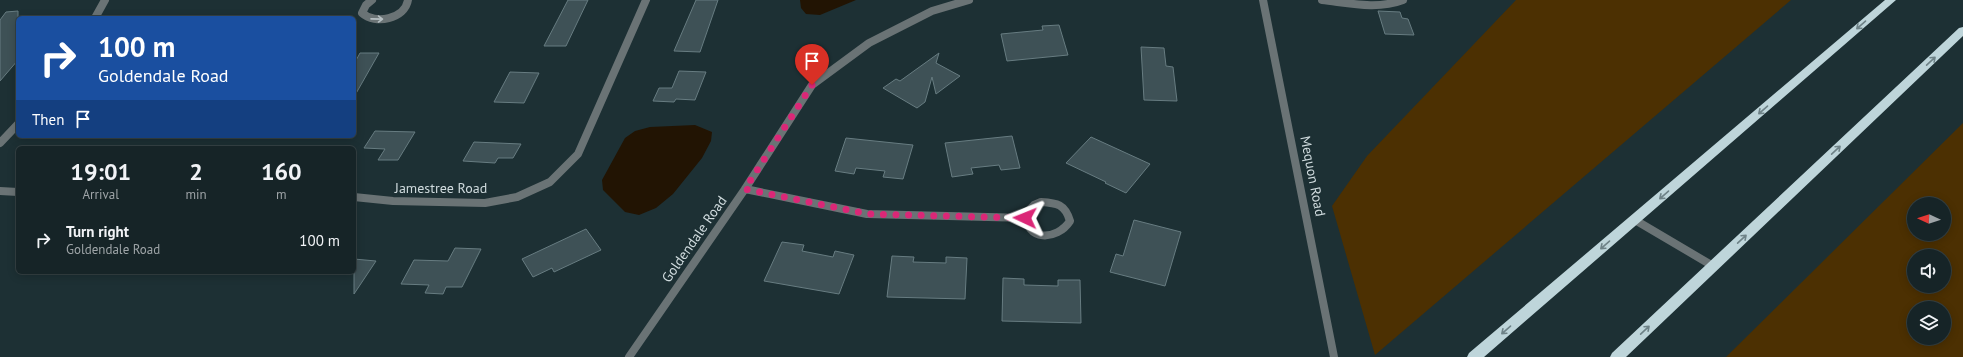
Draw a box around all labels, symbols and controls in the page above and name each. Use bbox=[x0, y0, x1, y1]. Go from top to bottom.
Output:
one-way arrow bbox=[370, 15, 383, 23]
one-way arrow bbox=[1856, 21, 1867, 30]
text: 100 m bbox=[98, 28, 175, 65]
icon: right bbox=[32, 32, 84, 84]
pin bbox=[795, 44, 829, 85]
icon: arrive bbox=[801, 50, 823, 72]
one-way arrow bbox=[1926, 56, 1936, 66]
text: Goldendale Road bbox=[98, 64, 229, 87]
one-way arrow bbox=[1758, 105, 1768, 114]
icon: arrive bbox=[72, 108, 94, 130]
text: Then bbox=[32, 110, 64, 129]
street label: Mequon Road bbox=[1296, 134, 1330, 218]
one-way arrow bbox=[1831, 145, 1841, 155]
text: 19:01 bbox=[70, 156, 131, 187]
text: 2 bbox=[189, 156, 203, 187]
text: 160 bbox=[261, 156, 302, 187]
street label: Jamestree Road bbox=[394, 179, 487, 197]
text: Arrival bbox=[83, 186, 119, 203]
text: min bbox=[185, 186, 207, 203]
text: m bbox=[276, 186, 287, 203]
one-way arrow bbox=[1659, 190, 1669, 199]
street label: Goldendale Road bbox=[658, 192, 730, 286]
position arrow bbox=[1004, 197, 1046, 239]
north arrow bbox=[1907, 197, 1951, 241]
map controls bbox=[1907, 197, 1951, 345]
text: Turn right bbox=[66, 222, 129, 241]
icon: right bbox=[32, 229, 54, 251]
text: 100 m bbox=[299, 231, 340, 250]
one-way arrow bbox=[1736, 235, 1747, 244]
text: Goldendale Road bbox=[66, 241, 160, 258]
one-way arrow bbox=[1600, 241, 1610, 250]
button: sound bbox=[1907, 249, 1951, 293]
button: layers bbox=[1907, 301, 1951, 345]
one-way arrow bbox=[1501, 325, 1511, 334]
one-way arrow bbox=[1640, 325, 1650, 335]

